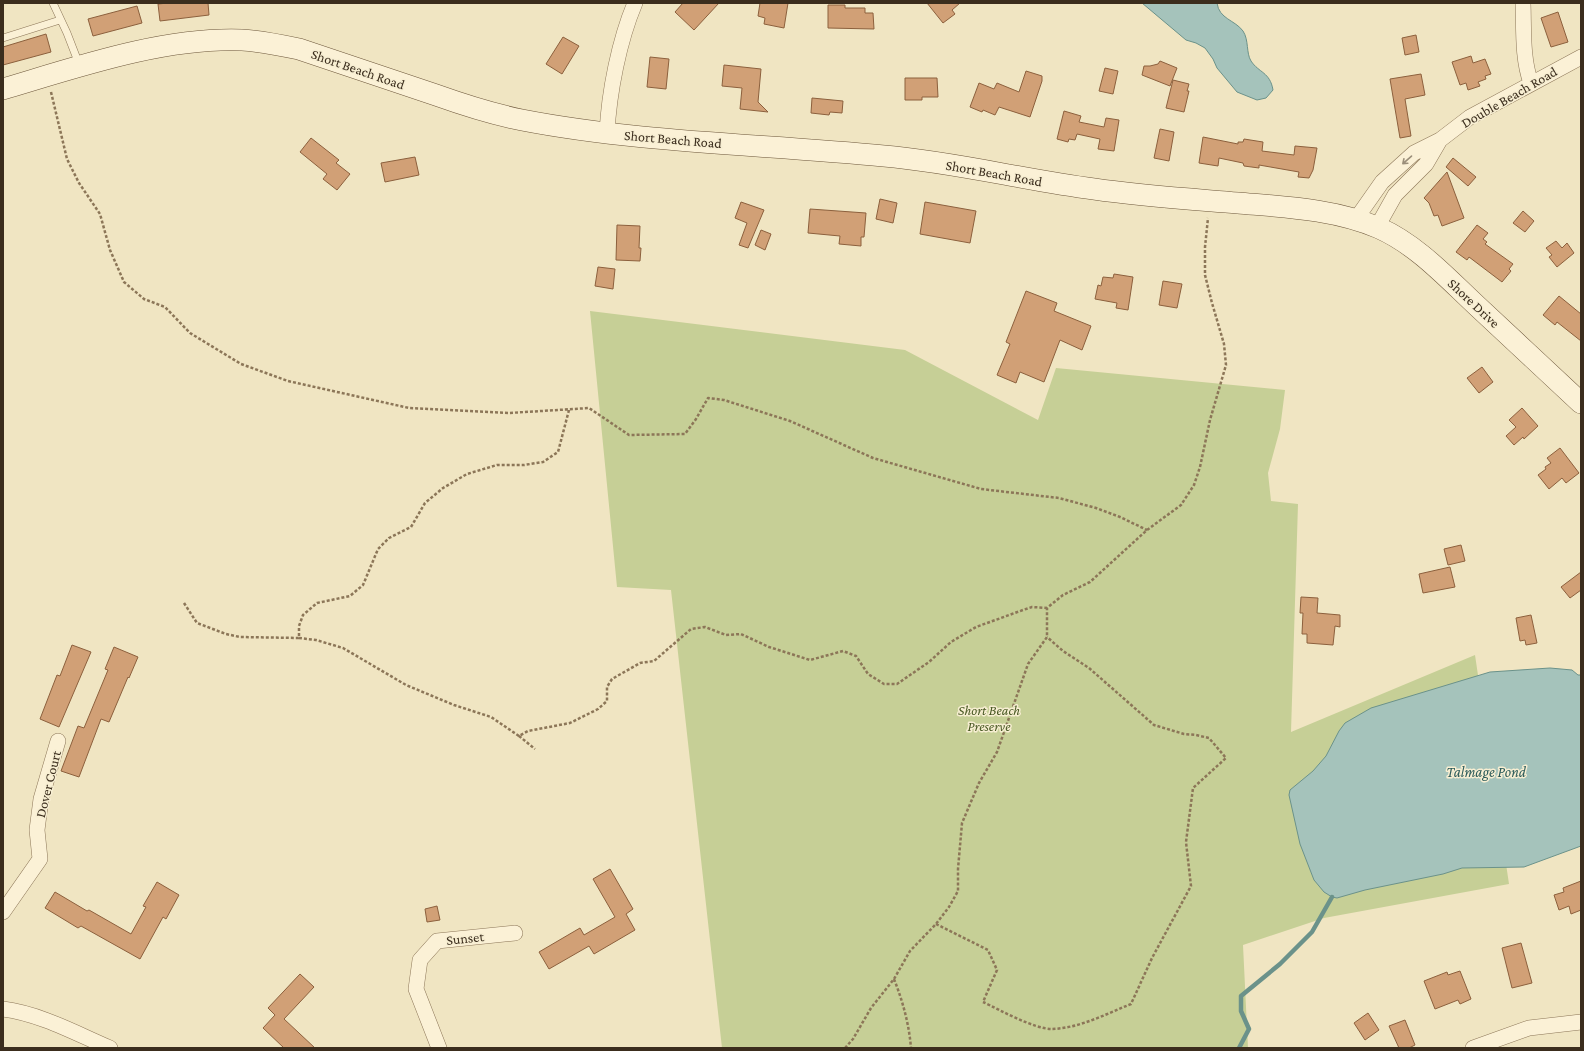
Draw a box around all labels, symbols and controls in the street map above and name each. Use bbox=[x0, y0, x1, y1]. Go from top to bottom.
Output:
street label: Short Beach Road bbox=[309, 46, 407, 93]
street label: Double Beach Road bbox=[1458, 63, 1560, 131]
street label: Short Beach Road bbox=[624, 127, 723, 151]
one-way arrow bbox=[1402, 155, 1412, 164]
street label: Short Beach Road bbox=[944, 157, 1044, 189]
street label: Shore Drive bbox=[1445, 275, 1503, 331]
park label: Short Beach Preserve bbox=[958, 702, 1020, 734]
street label: Dover Court bbox=[32, 748, 64, 819]
water label: Talmage Pond bbox=[1446, 764, 1527, 781]
street label: Sunset bbox=[445, 928, 485, 948]

